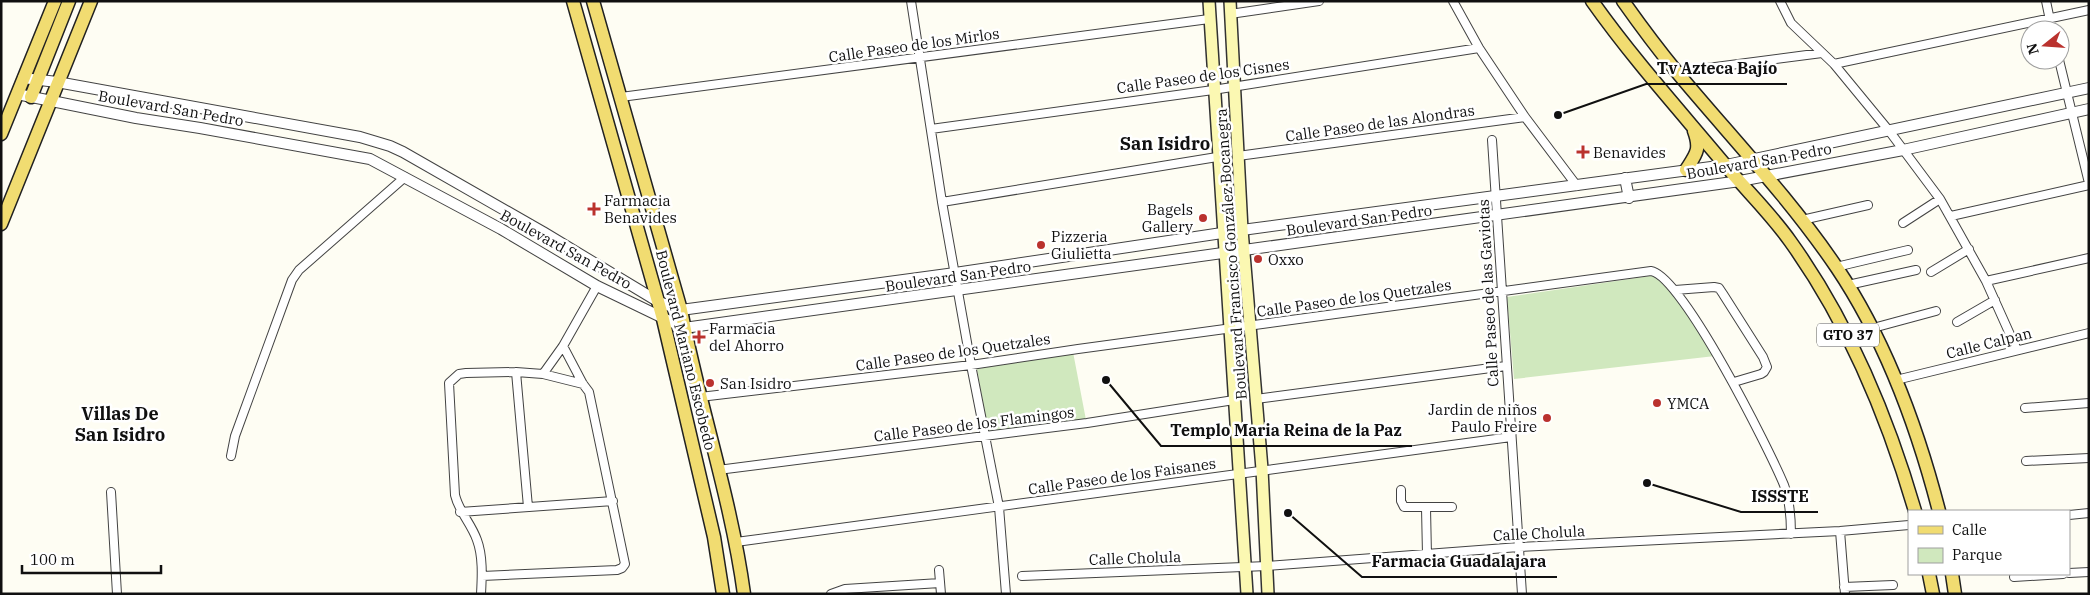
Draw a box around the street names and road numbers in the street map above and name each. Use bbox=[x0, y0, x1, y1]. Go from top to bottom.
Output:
street label: Calle Paseo de los Mirlos bbox=[827, 24, 1001, 66]
street label: Calle Paseo de los Cisnes bbox=[1115, 54, 1291, 98]
street label: Boulevard San Pedro bbox=[97, 86, 245, 130]
street label: Calle Paseo de las Alondras bbox=[1284, 100, 1476, 146]
street label: Boulevard Francisco González Bocanegra bbox=[1211, 108, 1251, 400]
street label: Boulevard San Pedro bbox=[1685, 139, 1833, 183]
street label: Calle Paseo de las Gaviotas bbox=[1474, 199, 1502, 387]
street label: Boulevard San Pedro bbox=[1285, 200, 1433, 240]
street label: Boulevard San Pedro bbox=[497, 205, 635, 293]
street label: Boulevard Mariano Escobedo bbox=[652, 248, 720, 452]
street label: Boulevard San Pedro bbox=[884, 256, 1032, 296]
street label: Calle Paseo de los Quetzales bbox=[1255, 275, 1453, 321]
street label: Calle Calpan bbox=[1944, 323, 2034, 363]
road number: GTO 37 bbox=[1817, 324, 1879, 346]
street label: Calle Paseo de los Quetzales bbox=[854, 329, 1052, 375]
street label: Calle Paseo de los Flamingos bbox=[873, 402, 1075, 446]
street label: Calle Paseo de los Faisanes bbox=[1027, 453, 1217, 499]
street label: Calle Cholula bbox=[1492, 521, 1586, 545]
street label: Calle Cholula bbox=[1089, 547, 1181, 569]

